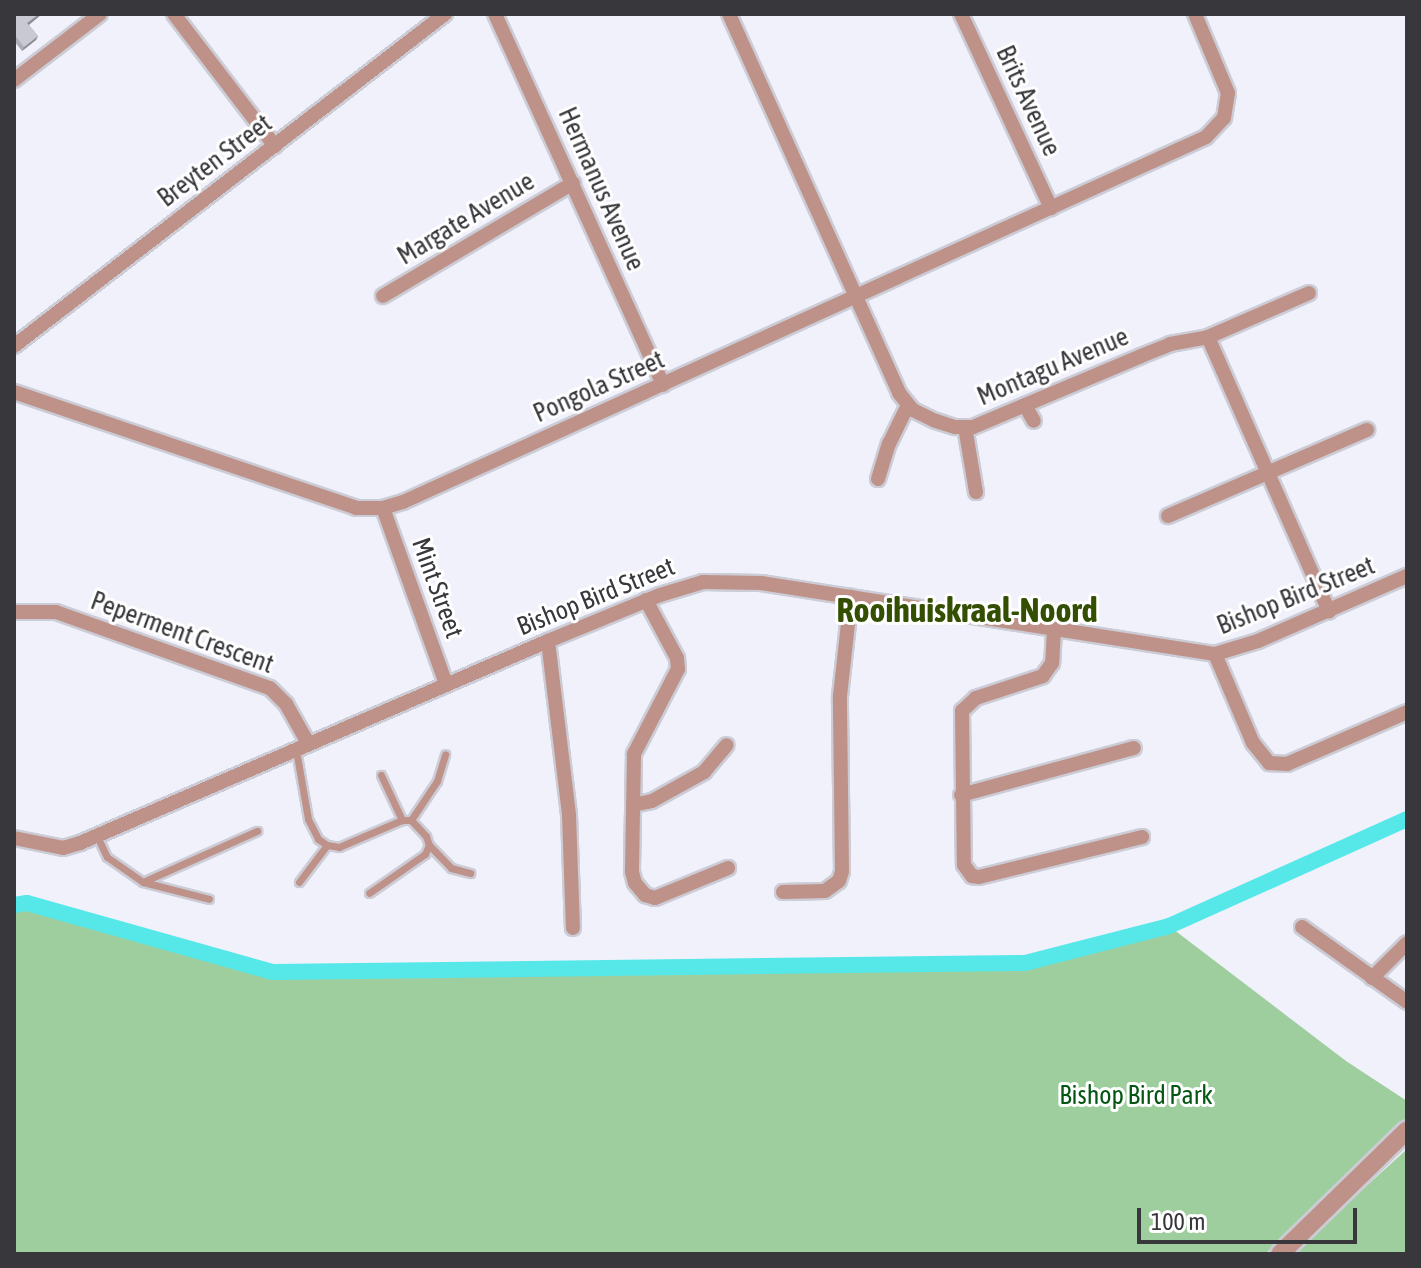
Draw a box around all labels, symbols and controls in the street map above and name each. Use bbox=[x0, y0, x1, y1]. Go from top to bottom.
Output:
street label: Brits Avenue bbox=[989, 41, 1067, 161]
street label: Hermanus Avenue bbox=[551, 103, 651, 275]
street label: Breyten Street bbox=[152, 108, 278, 214]
street label: Margate Avenue bbox=[392, 166, 540, 272]
street label: Montagu Avenue bbox=[973, 321, 1133, 413]
street label: Pongola Street bbox=[529, 344, 669, 430]
street label: Mint Street bbox=[405, 534, 469, 642]
street label: Bishop Bird Street bbox=[1213, 550, 1379, 642]
street label: Bishop Bird Street bbox=[513, 551, 679, 643]
street label: Peperment Crescent bbox=[86, 585, 278, 681]
district label: Rooihuiskraal-Noord bbox=[836, 590, 1098, 630]
park label: Bishop Bird Park bbox=[1059, 1080, 1213, 1112]
scale bar bbox=[1141, 1192, 1361, 1242]
text: 100 m bbox=[1151, 1208, 1205, 1235]

